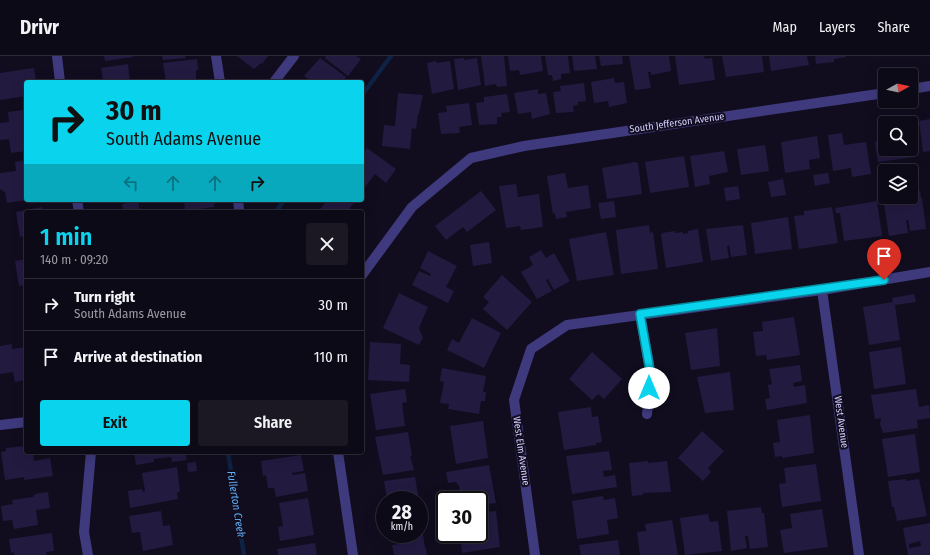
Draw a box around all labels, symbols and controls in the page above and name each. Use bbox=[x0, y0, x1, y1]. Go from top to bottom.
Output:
text: Drivr bbox=[20, 16, 59, 39]
text: Map bbox=[773, 19, 797, 36]
text: Layers bbox=[819, 19, 855, 36]
text: Share bbox=[877, 19, 910, 36]
north arrow bbox=[878, 68, 918, 108]
map controls bbox=[878, 68, 918, 204]
text: 30 m bbox=[106, 94, 162, 127]
icon: right bbox=[40, 96, 92, 148]
street label: South Jefferson Avenue bbox=[629, 110, 725, 136]
button: search bbox=[878, 116, 918, 156]
text: South Adams Avenue bbox=[106, 128, 261, 150]
button: layers bbox=[878, 164, 918, 204]
icon: left bbox=[120, 172, 142, 194]
icon: ahead bbox=[162, 172, 184, 194]
icon: ahead bbox=[204, 172, 226, 194]
icon: right bbox=[246, 172, 268, 194]
text: 1 min bbox=[40, 223, 92, 251]
button: close bbox=[306, 223, 348, 265]
pin bbox=[867, 239, 901, 280]
icon: arrive bbox=[873, 245, 895, 267]
text: 140 m · 09:20 bbox=[40, 252, 108, 267]
text: Turn right bbox=[74, 288, 135, 306]
icon: right bbox=[40, 294, 62, 316]
text: 30 m bbox=[318, 296, 348, 314]
text: South Adams Avenue bbox=[74, 306, 186, 321]
icon: arrive bbox=[40, 346, 62, 368]
text: Arrive at destination bbox=[74, 348, 202, 366]
text: 110 m bbox=[314, 348, 348, 366]
position arrow bbox=[628, 367, 670, 409]
street label: West Avenue bbox=[831, 395, 851, 449]
button: Exit bbox=[40, 400, 190, 446]
button: Share bbox=[198, 400, 348, 446]
street label: West Elm Avenue bbox=[510, 416, 532, 486]
water label: Fullerton Creek bbox=[224, 470, 248, 539]
speed limit sign: 30 bbox=[436, 491, 488, 543]
text: 28 bbox=[392, 500, 412, 524]
text: km/h bbox=[391, 521, 413, 533]

